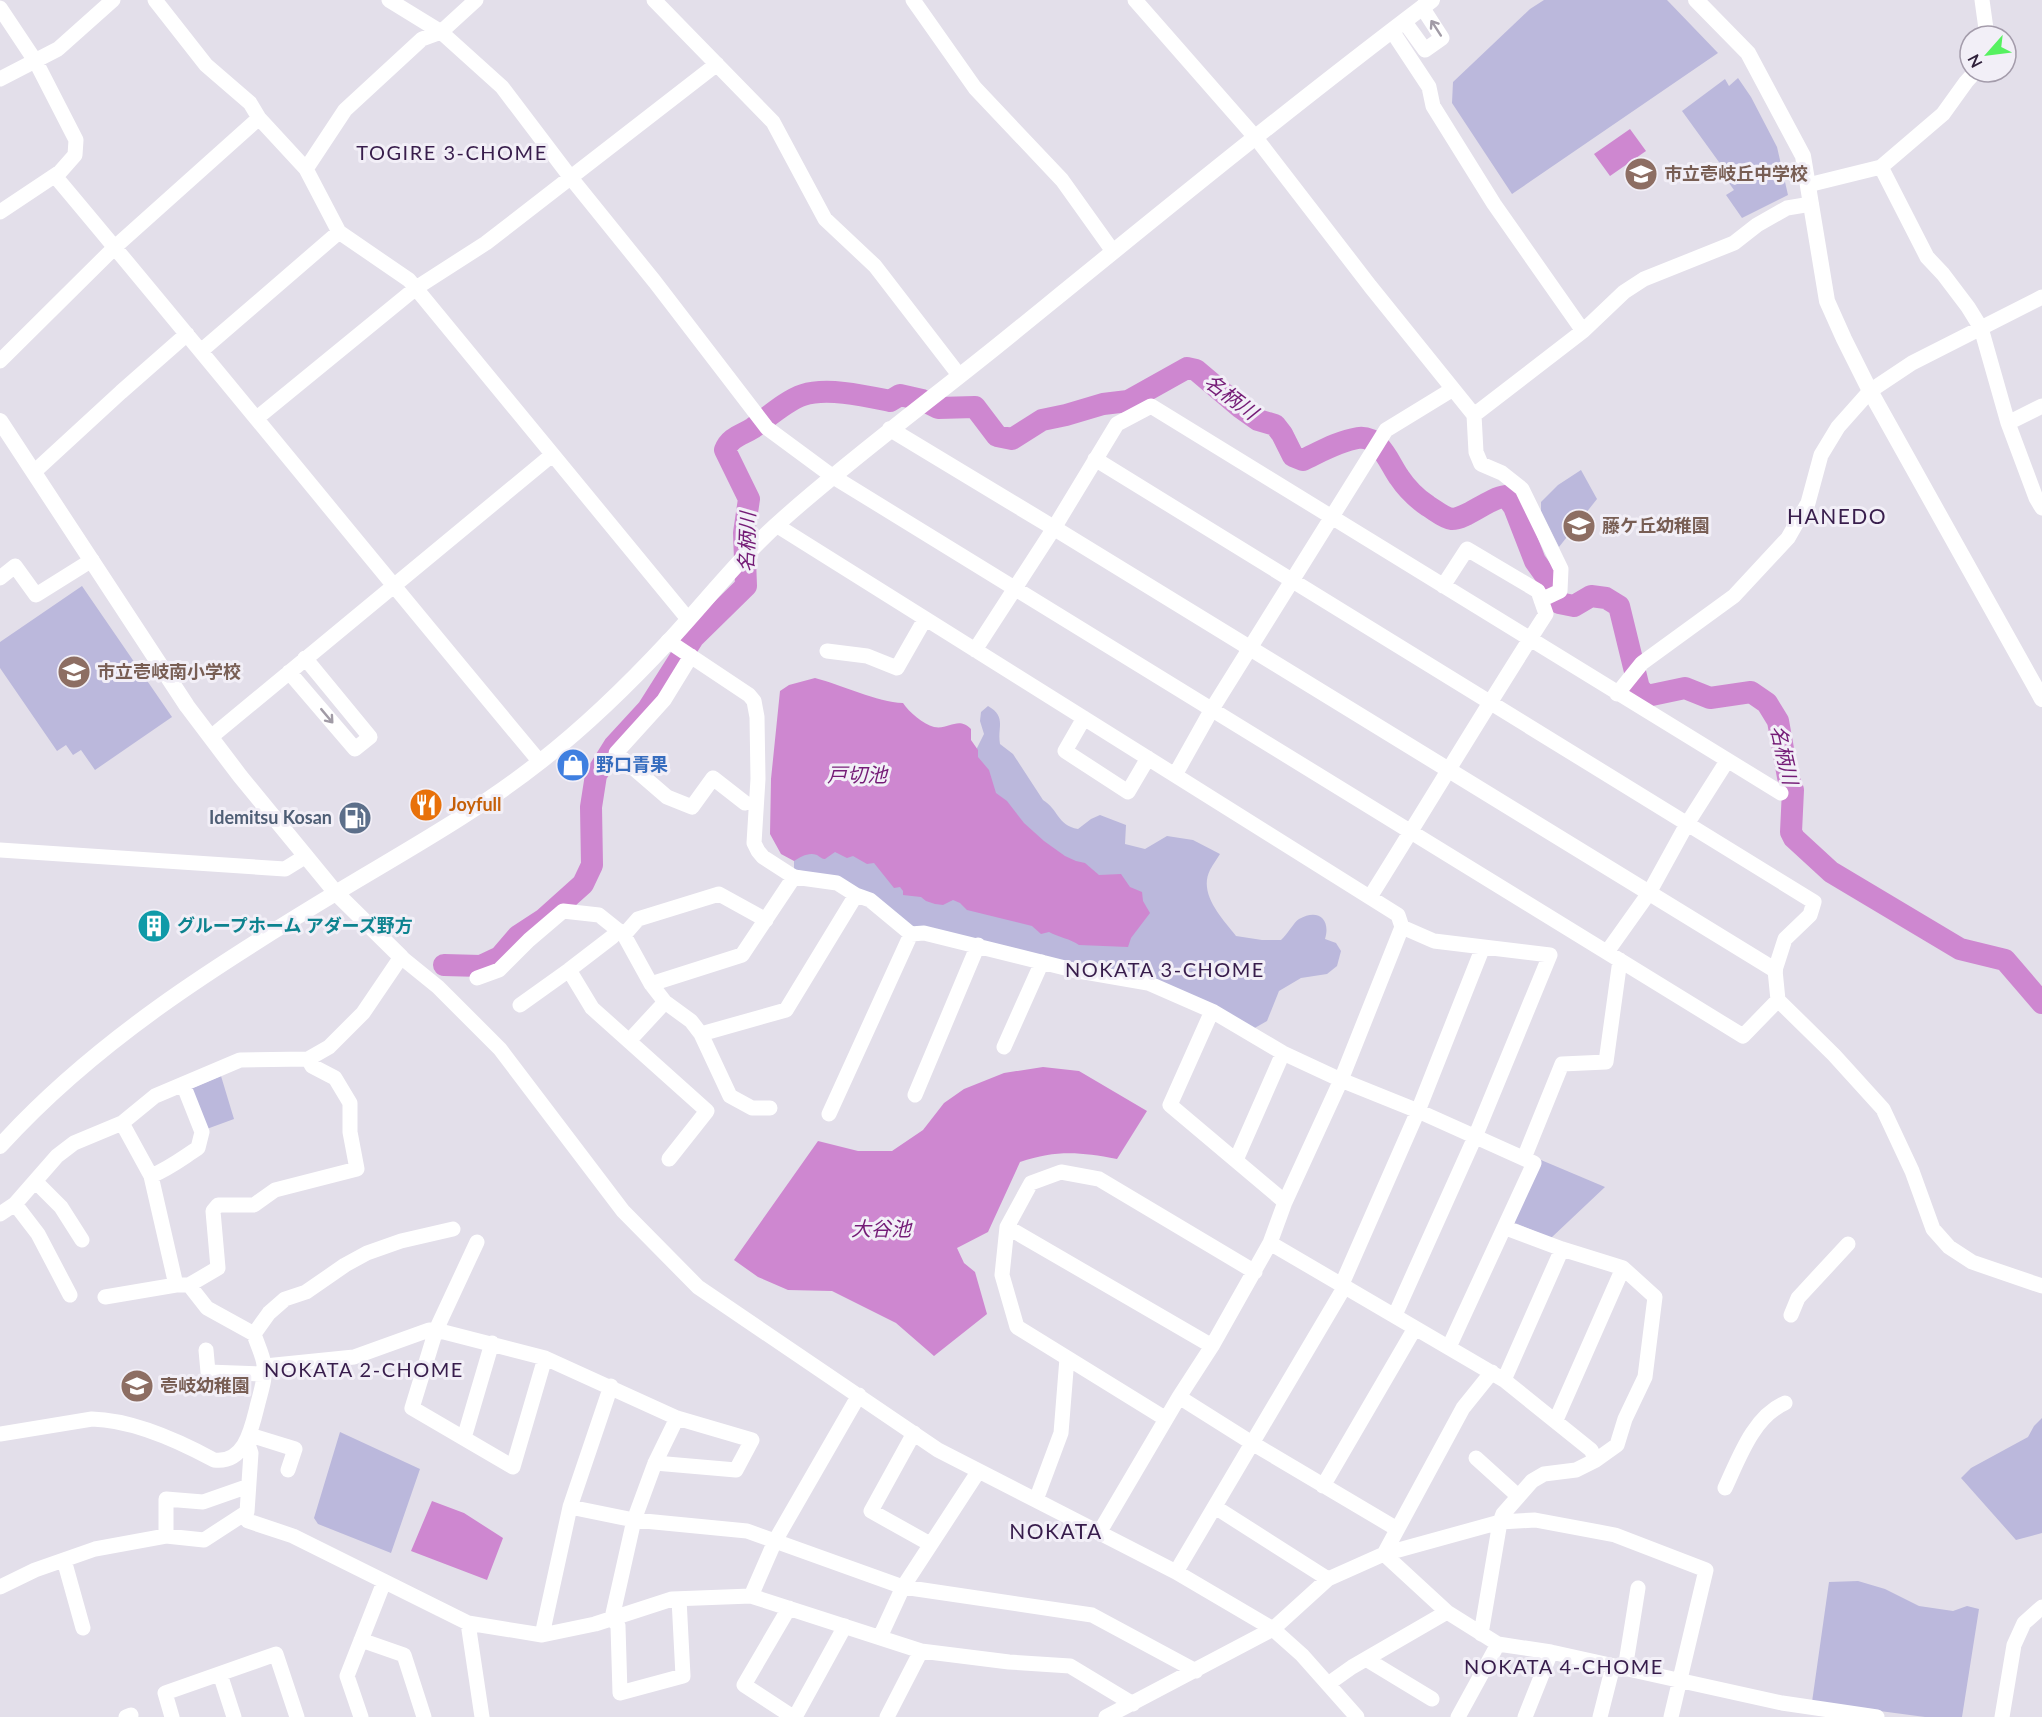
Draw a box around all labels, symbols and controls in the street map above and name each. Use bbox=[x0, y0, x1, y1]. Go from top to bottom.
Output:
one-way arrow bbox=[1429, 20, 1442, 37]
north arrow bbox=[1958, 24, 2018, 84]
text: N bbox=[1963, 51, 1986, 71]
district label: TOGIRE 3-CHOME bbox=[356, 140, 548, 164]
school or university icon: 市立壱岐丘中学校 bbox=[1623, 156, 1659, 192]
place label: 市立壱岐丘中学校 bbox=[1664, 162, 1808, 184]
water label: 名柄川 bbox=[1200, 369, 1264, 425]
district label: HANEDO bbox=[1787, 503, 1887, 528]
school or university icon: 藤ケ丘幼稚園 bbox=[1561, 508, 1597, 544]
water label: 名柄川 bbox=[733, 510, 759, 572]
place label: 藤ケ丘幼稚園 bbox=[1602, 514, 1710, 536]
school or university icon: 市立壱岐南小学校 bbox=[56, 654, 92, 690]
place label: 市立壱岐南小学校 bbox=[97, 660, 241, 682]
one-way arrow bbox=[320, 708, 334, 723]
water label: 名柄川 bbox=[1767, 723, 1804, 789]
shop icon: 野口青果 bbox=[555, 747, 591, 783]
place label: 野口青果 bbox=[596, 753, 668, 775]
water label: 戸切池 bbox=[827, 762, 889, 786]
restaurant icon: Joyfull bbox=[408, 787, 444, 823]
place label: Joyfull bbox=[449, 793, 502, 815]
fuel station icon: Idemitsu Kosan bbox=[337, 800, 373, 836]
place label: Idemitsu Kosan bbox=[209, 806, 332, 828]
building icon: グループホーム アダーズ野方 bbox=[136, 908, 172, 944]
place label: グループホーム アダーズ野方 bbox=[177, 914, 413, 936]
district label: NOKATA 3-CHOME bbox=[1065, 957, 1265, 981]
water label: 大谷池 bbox=[851, 1216, 913, 1240]
district label: NOKATA 2-CHOME bbox=[264, 1357, 464, 1381]
school or university icon: 壱岐幼稚園 bbox=[119, 1368, 155, 1404]
place label: 壱岐幼稚園 bbox=[160, 1374, 250, 1396]
district label: NOKATA bbox=[1009, 1518, 1103, 1543]
district label: NOKATA 4-CHOME bbox=[1464, 1654, 1664, 1678]

